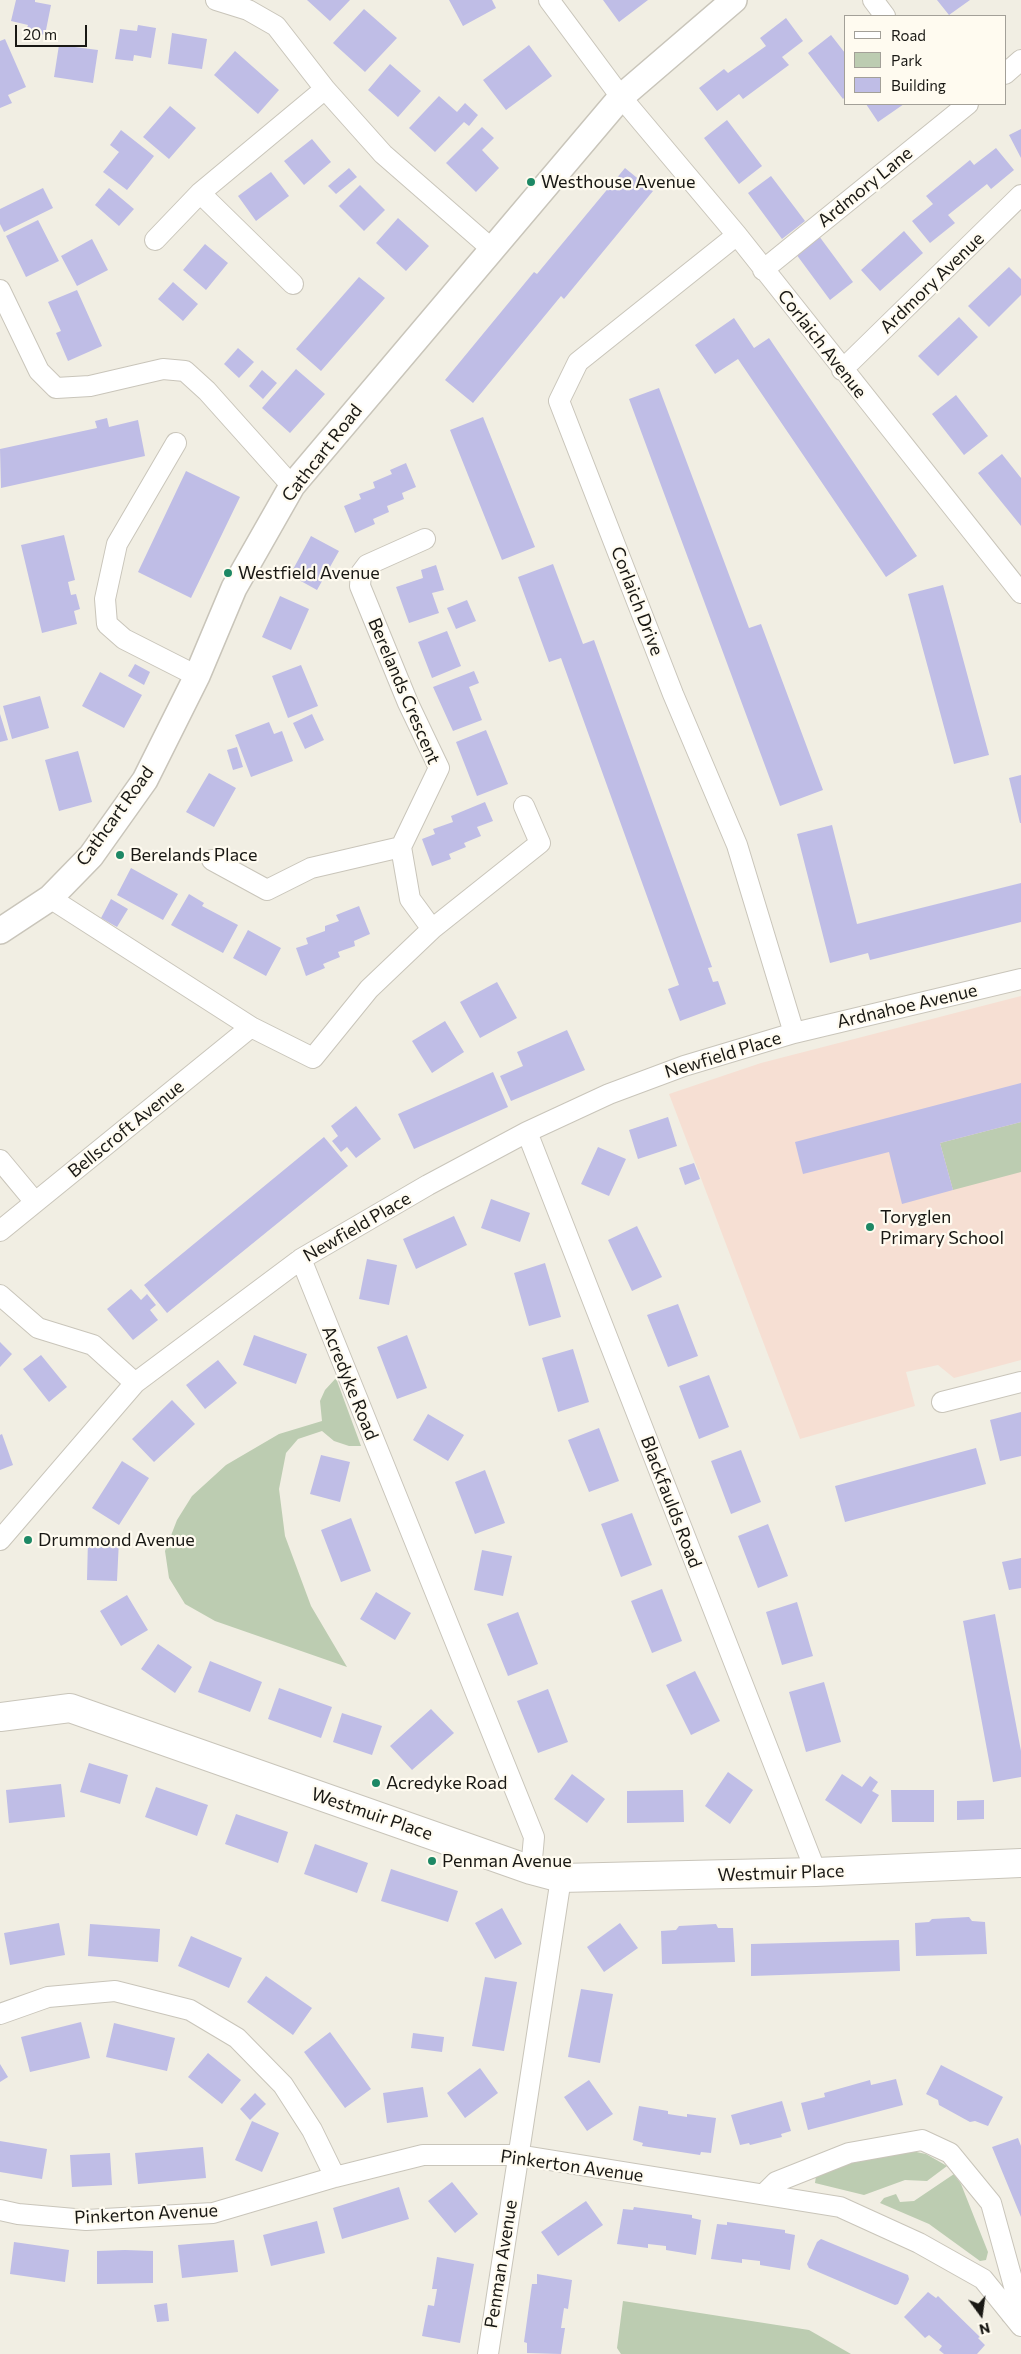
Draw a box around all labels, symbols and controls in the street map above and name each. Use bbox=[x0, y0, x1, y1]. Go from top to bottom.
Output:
scale bar bbox=[18, 15, 90, 47]
legend bbox=[844, 15, 1006, 105]
text: 20 m bbox=[23, 25, 57, 43]
text: Road bbox=[891, 26, 926, 44]
text: Park bbox=[891, 51, 922, 69]
text: Building bbox=[891, 76, 946, 94]
street label: Ardmory Lane bbox=[813, 142, 917, 232]
place label: Westhouse Avenue bbox=[541, 171, 695, 193]
marker: Westhouse Avenue bbox=[525, 176, 537, 188]
street label: Ardmory Avenue bbox=[876, 228, 988, 338]
street label: Corlaich Avenue bbox=[773, 286, 871, 402]
street label: Cathcart Road bbox=[277, 400, 367, 506]
street label: Corlaich Drive bbox=[606, 543, 668, 659]
place label: Westfield Avenue bbox=[238, 562, 380, 584]
marker: Westfield Avenue bbox=[222, 567, 234, 579]
street label: Berelands Crescent bbox=[363, 615, 445, 767]
street label: Cathcart Road bbox=[72, 762, 158, 870]
place label: Berelands Place bbox=[130, 844, 257, 866]
marker: Berelands Place bbox=[114, 849, 126, 861]
street label: Ardnahoe Avenue bbox=[835, 979, 979, 1033]
street label: Newfield Place bbox=[662, 1027, 784, 1083]
street label: Bellscroft Avenue bbox=[64, 1076, 188, 1182]
street label: Newfield Place bbox=[299, 1188, 415, 1266]
place label: Toryglen Primary School bbox=[880, 1206, 1004, 1248]
marker: Toryglen Primary School bbox=[864, 1221, 876, 1233]
street label: Acredyke Road bbox=[317, 1323, 383, 1443]
street label: Blackfaulds Road bbox=[636, 1433, 706, 1571]
place label: Drummond Avenue bbox=[38, 1529, 195, 1551]
marker: Drummond Avenue bbox=[22, 1534, 34, 1546]
place label: Acredyke Road bbox=[386, 1772, 507, 1794]
marker: Acredyke Road bbox=[370, 1777, 382, 1789]
street label: Westmuir Place bbox=[309, 1783, 435, 1845]
place label: Penman Avenue bbox=[442, 1850, 572, 1872]
marker: Penman Avenue bbox=[426, 1855, 438, 1867]
street label: Westmuir Place bbox=[717, 1860, 845, 1886]
street label: Pinkerton Avenue bbox=[499, 2145, 645, 2187]
street label: Penman Avenue bbox=[480, 2198, 522, 2330]
street label: Pinkerton Avenue bbox=[74, 2199, 218, 2229]
north arrow bbox=[956, 2289, 1006, 2339]
text: N bbox=[978, 2320, 992, 2339]

